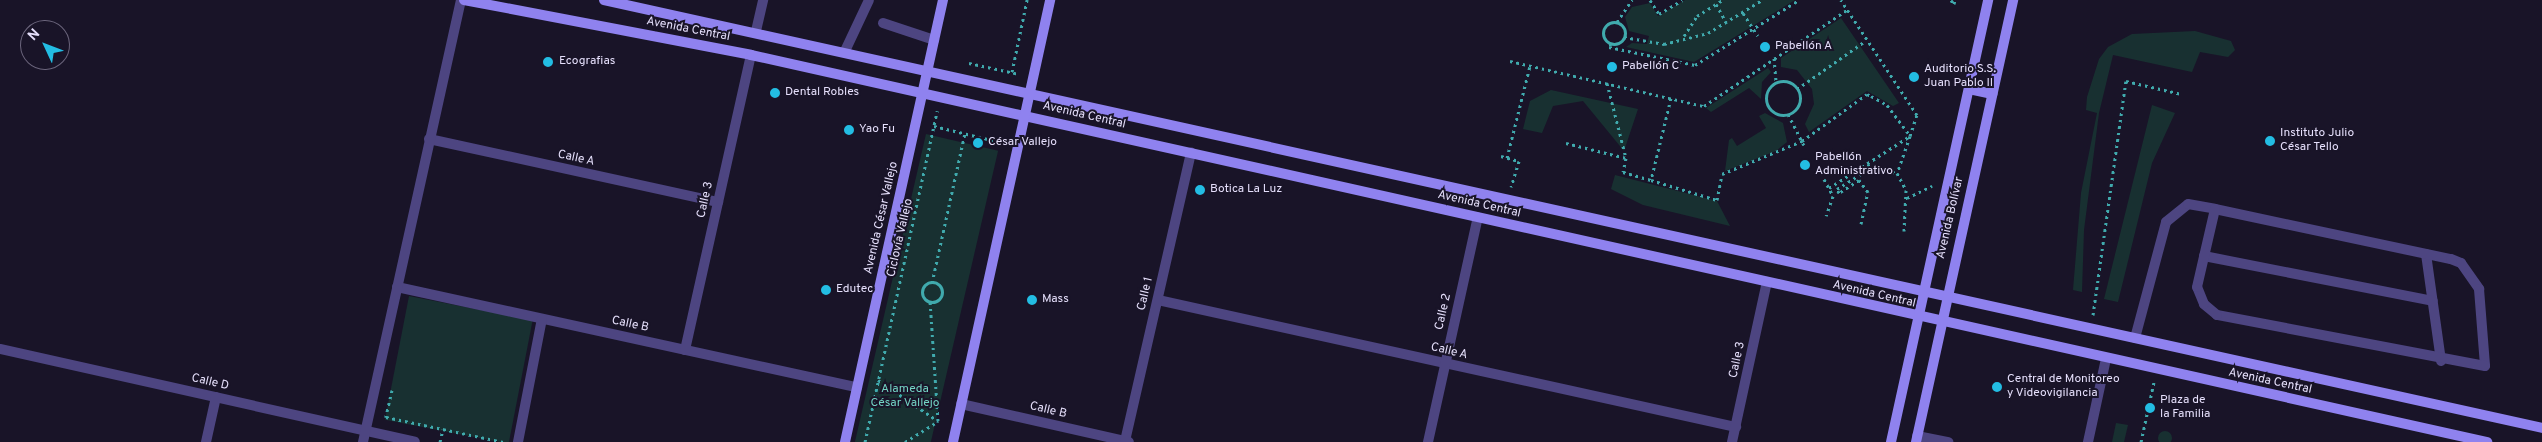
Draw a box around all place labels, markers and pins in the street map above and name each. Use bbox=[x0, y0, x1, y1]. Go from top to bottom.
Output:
place label: Pabellón A bbox=[1775, 40, 1833, 54]
marker: Pabellón A bbox=[1759, 41, 1771, 53]
marker: Ecografias bbox=[541, 55, 555, 69]
place label: Ecografias bbox=[559, 55, 615, 69]
place label: Pabellón C bbox=[1622, 60, 1679, 74]
marker: Pabellón C bbox=[1606, 61, 1618, 73]
place label: Auditorio S.S. Juan Pablo II bbox=[1924, 63, 1996, 91]
marker: Auditorio S.S. Juan Pablo II bbox=[1908, 71, 1920, 83]
place label: Dental Robles bbox=[785, 86, 859, 100]
marker: Dental Robles bbox=[769, 87, 781, 99]
place label: Yao Fu bbox=[859, 123, 895, 137]
marker: Yao Fu bbox=[843, 124, 855, 136]
place label: Instituto Julio César Tello bbox=[2280, 127, 2354, 155]
marker: Instituto Julio César Tello bbox=[2264, 135, 2276, 147]
place label: César Vallejo bbox=[988, 136, 1058, 150]
marker: César Vallejo bbox=[972, 137, 984, 149]
place label: Pabellón Administrativo bbox=[1815, 151, 1893, 179]
marker: Pabellón Administrativo bbox=[1799, 159, 1811, 171]
place label: Botica La Luz bbox=[1210, 183, 1282, 197]
marker: Botica La Luz bbox=[1194, 184, 1206, 196]
place label: Edutec bbox=[836, 283, 873, 297]
marker: Edutec bbox=[820, 284, 832, 296]
place label: Mass bbox=[1042, 293, 1069, 307]
marker: Mass bbox=[1026, 294, 1038, 306]
place label: Central de Monitoreo y Videovigilancia bbox=[2007, 373, 2120, 401]
marker: Central de Monitoreo y Videovigilancia bbox=[1991, 381, 2003, 393]
place label: Plaza de la Familia bbox=[2160, 394, 2210, 422]
marker: Plaza de la Familia bbox=[2144, 402, 2156, 414]

